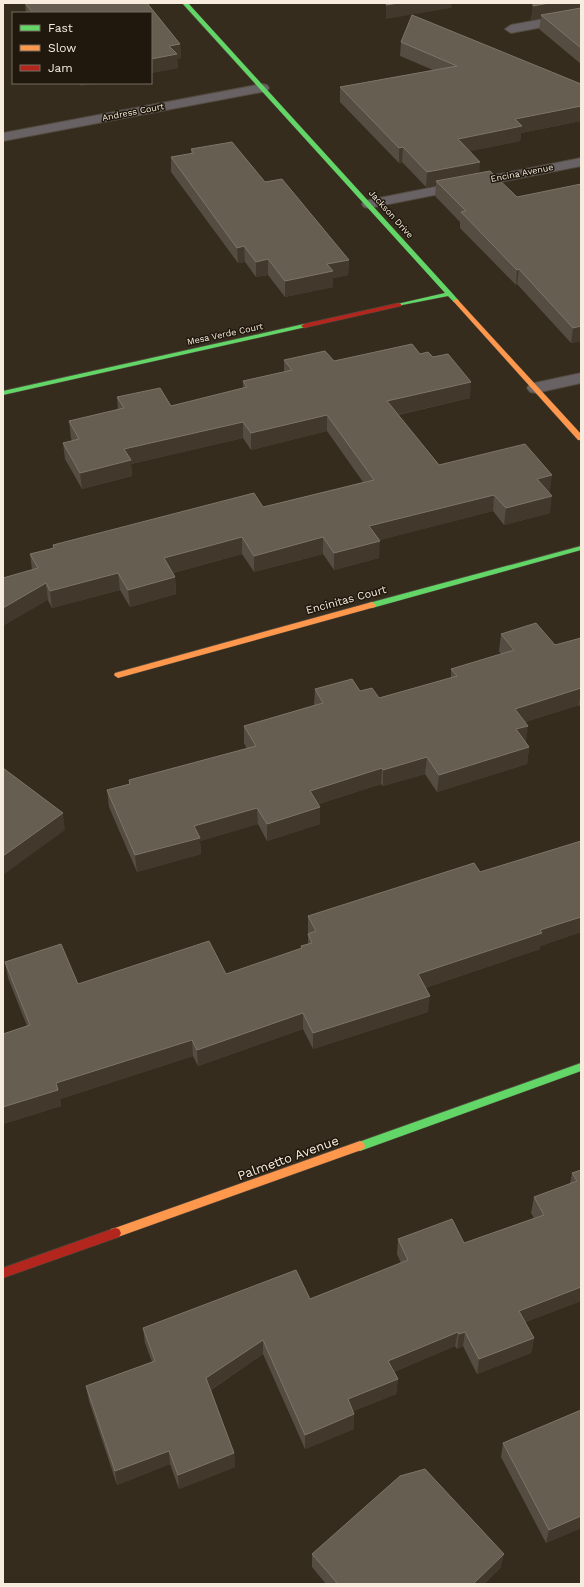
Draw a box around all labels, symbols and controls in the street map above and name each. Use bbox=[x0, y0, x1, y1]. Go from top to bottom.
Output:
legend bbox=[12, 12, 152, 84]
text: Fast bbox=[48, 21, 73, 35]
text: Slow bbox=[48, 41, 76, 55]
text: Jam bbox=[48, 61, 73, 75]
street label: Andress Court bbox=[101, 101, 165, 123]
street label: Encina Avenue bbox=[490, 162, 554, 184]
street label: Jackson Drive bbox=[367, 188, 415, 240]
street label: Mesa Verde Court bbox=[186, 321, 264, 347]
street label: Encinitas Court bbox=[304, 583, 388, 617]
street label: Palmetto Avenue bbox=[235, 1133, 341, 1183]

